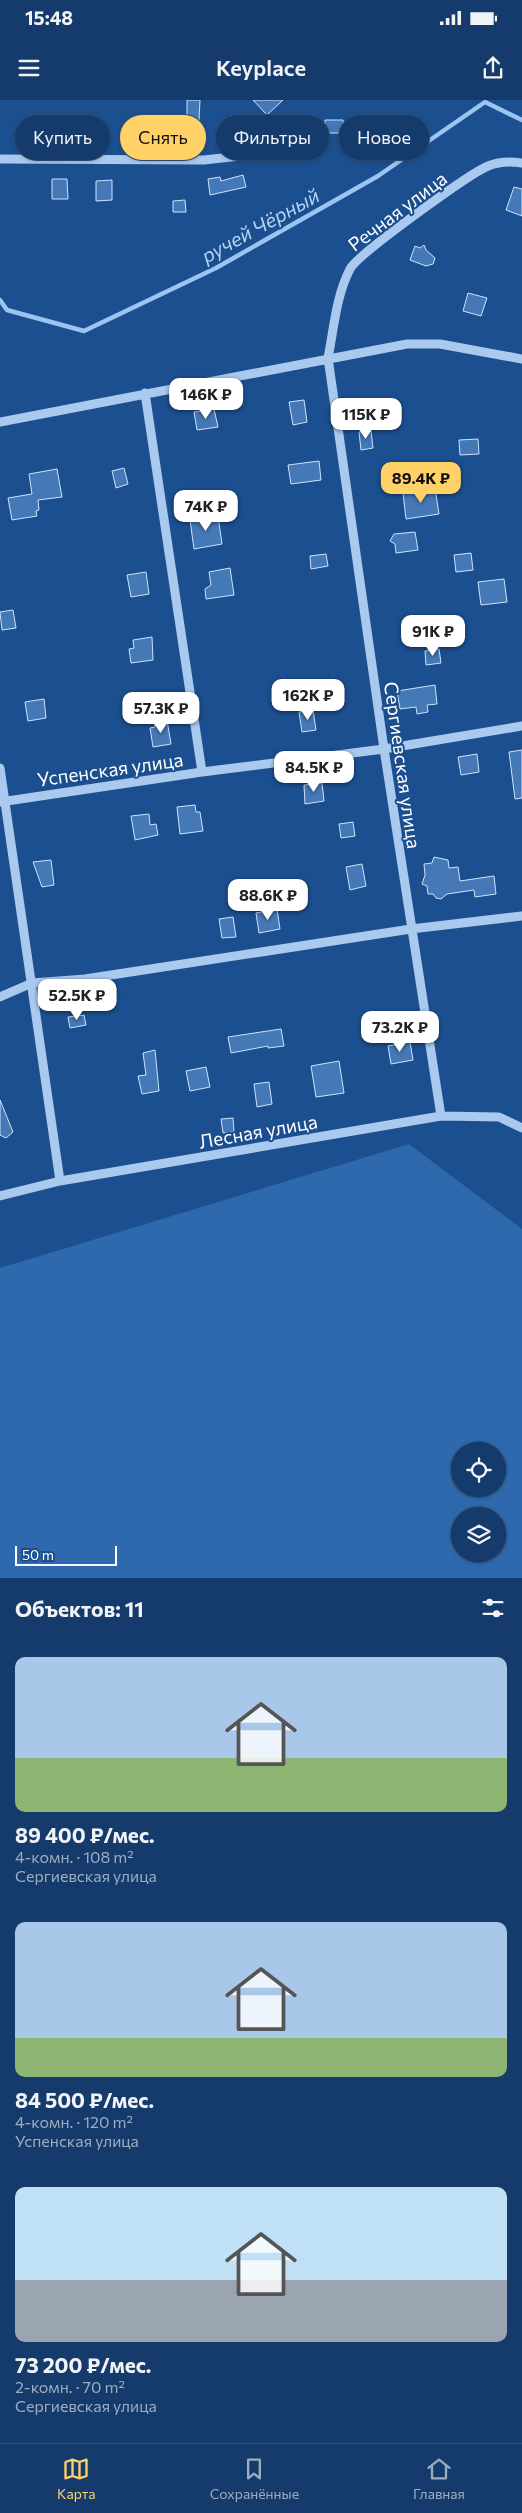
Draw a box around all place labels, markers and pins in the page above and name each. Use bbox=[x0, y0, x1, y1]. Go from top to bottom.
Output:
pin: 146K ₽ bbox=[165, 378, 247, 420]
pin: 115K ₽ bbox=[325, 398, 407, 440]
pin: 89.4K ₽ bbox=[375, 462, 467, 504]
pin: 74K ₽ bbox=[171, 490, 241, 532]
pin: 91K ₽ bbox=[398, 614, 468, 657]
pin: 162K ₽ bbox=[267, 678, 349, 721]
pin: 57.3K ₽ bbox=[115, 692, 207, 734]
pin: 84.5K ₽ bbox=[268, 750, 360, 793]
pin: 88.6K ₽ bbox=[222, 878, 314, 921]
pin: 52.5K ₽ bbox=[31, 978, 123, 1021]
pin: 73.2K ₽ bbox=[354, 1010, 446, 1053]

